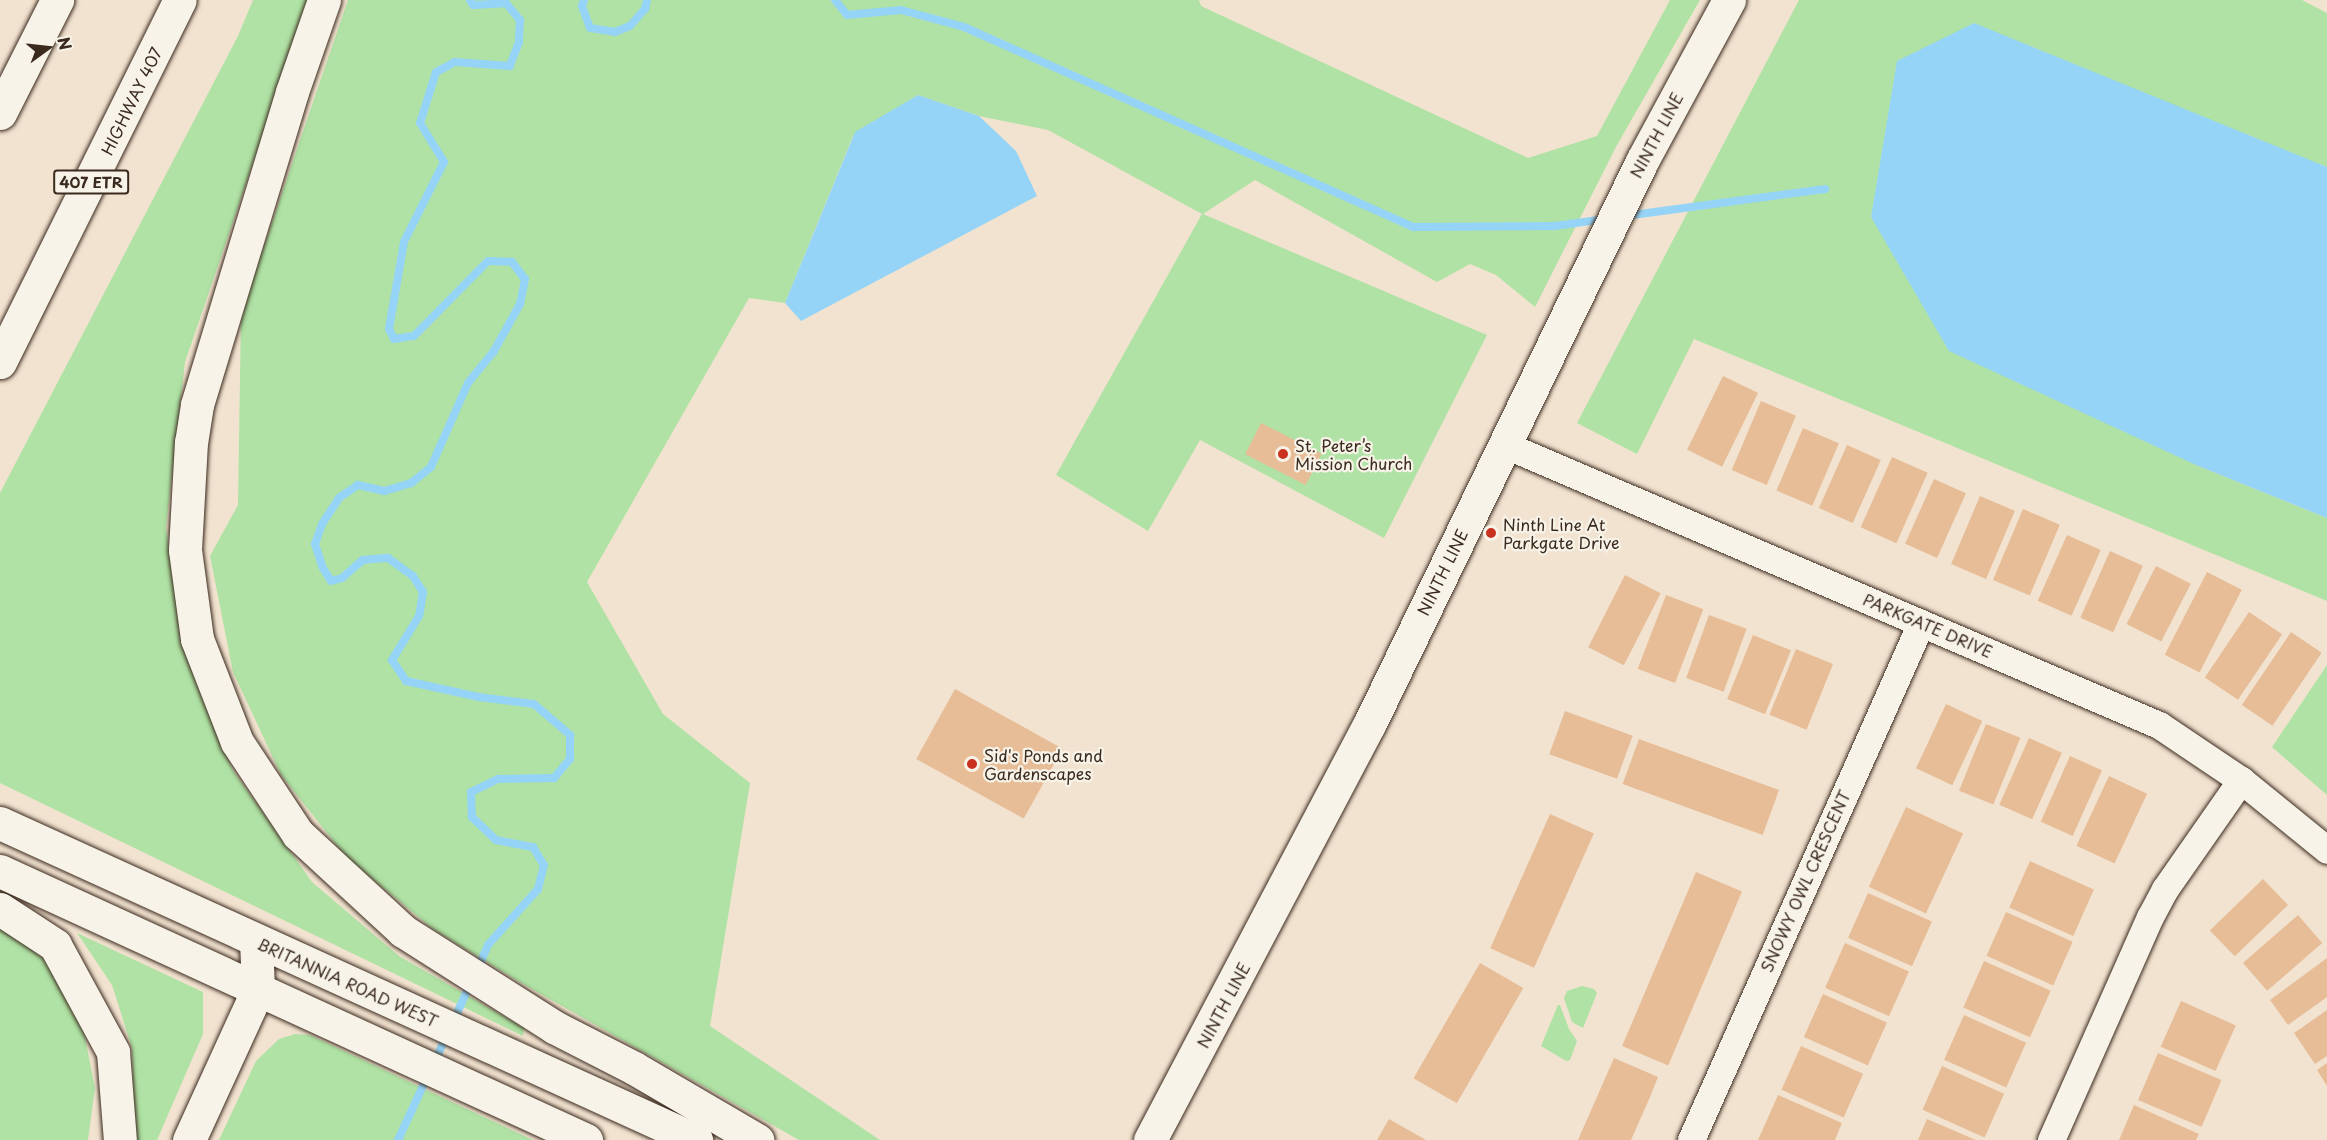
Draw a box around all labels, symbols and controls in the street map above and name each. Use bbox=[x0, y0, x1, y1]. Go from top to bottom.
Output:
north arrow bbox=[18, 18, 78, 78]
text: N bbox=[52, 34, 79, 53]
street label: HIGHWAY 407 bbox=[97, 44, 165, 158]
street label: NINTH LINE bbox=[1625, 89, 1687, 181]
road number: 407 ETR bbox=[52, 170, 130, 194]
place label: St. Peter’s Mission Church bbox=[1295, 435, 1412, 473]
marker: St. Peter’s Mission Church bbox=[1276, 447, 1290, 461]
place label: Ninth Line At Parkgate Drive bbox=[1503, 514, 1619, 552]
street label: NINTH LINE bbox=[1413, 526, 1471, 618]
marker: Ninth Line At Parkgate Drive bbox=[1484, 526, 1498, 540]
street label: PARKGATE DRIVE bbox=[1860, 589, 1996, 661]
place label: Sid's Ponds and Gardenscapes bbox=[984, 745, 1103, 783]
marker: Sid's Ponds and Gardenscapes bbox=[965, 757, 979, 771]
street label: SNOWY OWL CRESCENT bbox=[1756, 786, 1854, 976]
street label: BRITANNIA ROAD WEST bbox=[254, 933, 442, 1031]
street label: NINTH LINE bbox=[1192, 959, 1254, 1051]

